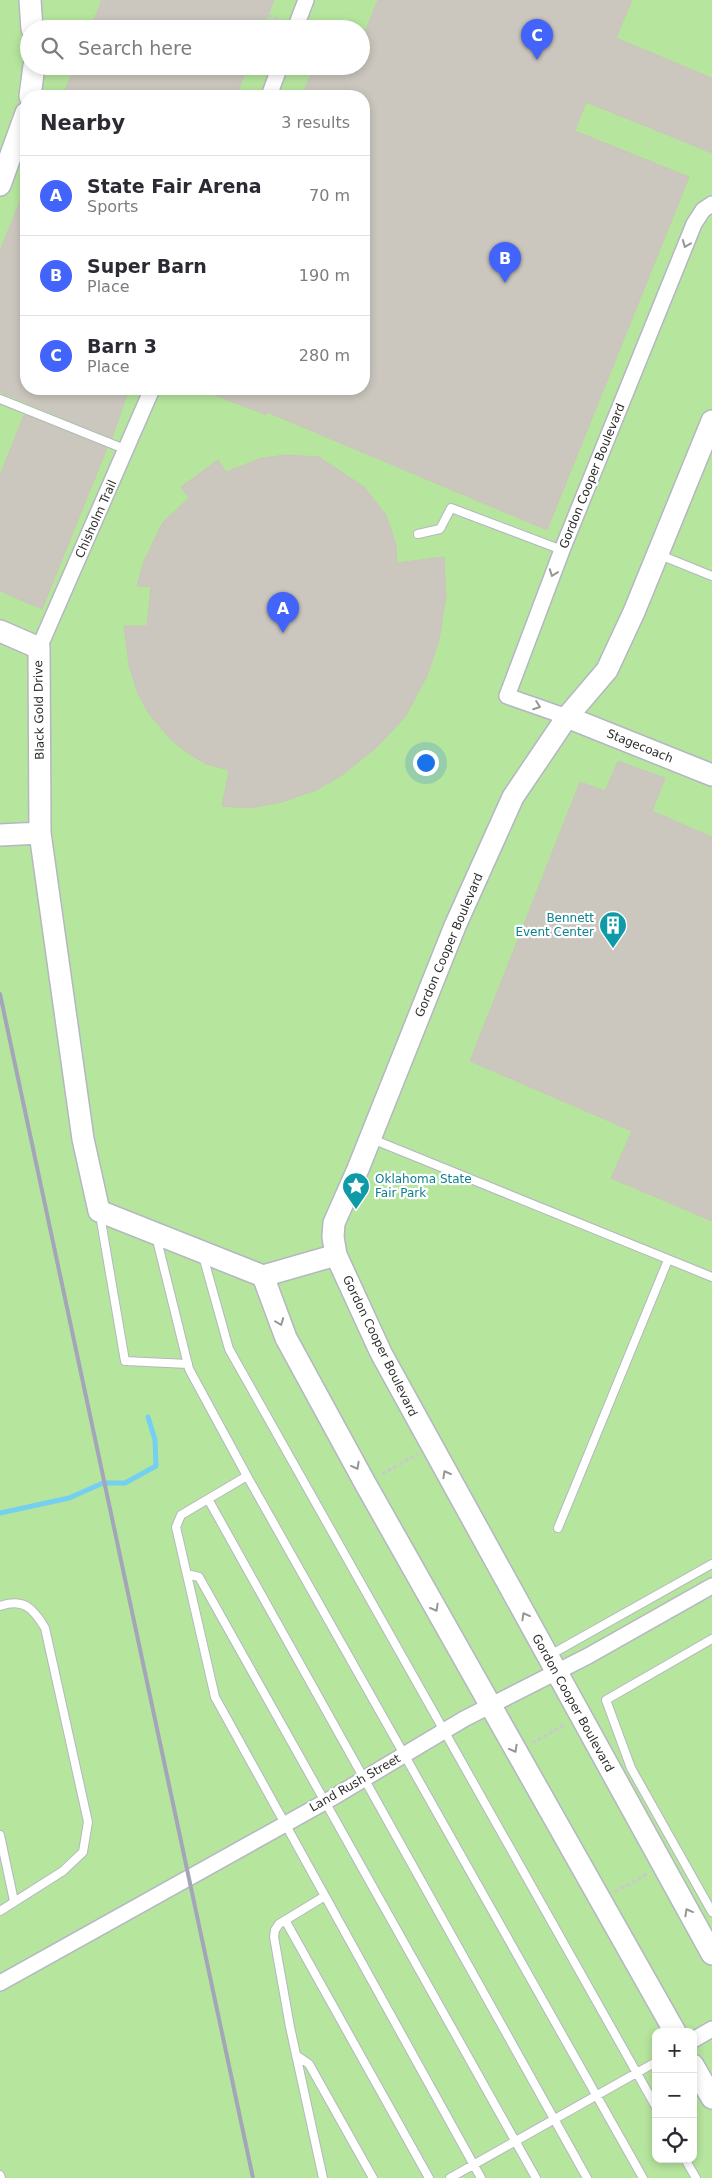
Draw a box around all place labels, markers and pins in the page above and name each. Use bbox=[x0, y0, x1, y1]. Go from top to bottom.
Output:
pin: C bbox=[521, 19, 553, 60]
pin: B bbox=[489, 242, 521, 283]
pin: A bbox=[267, 592, 299, 633]
building icon: Bennett Event Center bbox=[598, 910, 628, 949]
place label: Bennett Event Center bbox=[515, 911, 594, 939]
place icon: Oklahoma State Fair Park bbox=[341, 1171, 371, 1210]
place label: Oklahoma State Fair Park bbox=[375, 1172, 472, 1200]

